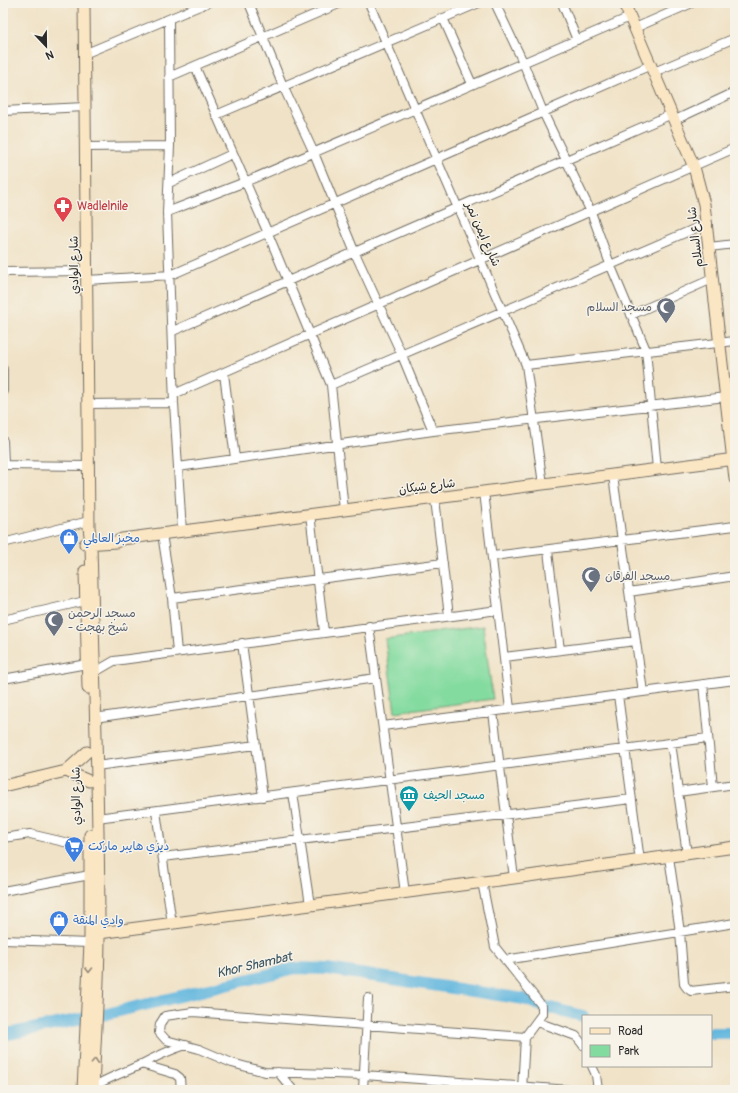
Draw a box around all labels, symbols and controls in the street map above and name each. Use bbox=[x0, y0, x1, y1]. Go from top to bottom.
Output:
north arrow bbox=[26, 26, 66, 66]
text: N bbox=[43, 47, 55, 62]
pharmacy icon: Wadlelnile bbox=[52, 195, 74, 223]
place label: Wadlelnile bbox=[77, 199, 128, 214]
street label: شارع ايمن نمر bbox=[460, 199, 503, 269]
street label: شارع السلام bbox=[684, 206, 708, 268]
street label: شارع الوادي bbox=[66, 236, 84, 294]
mosque icon: مسجد السلام bbox=[655, 296, 677, 324]
place label: مسجد السلام bbox=[586, 300, 652, 316]
street label: شارع شيكان bbox=[398, 476, 456, 498]
shop icon: مخبز العالمي bbox=[58, 527, 80, 555]
place label: مخبز العالمي bbox=[83, 531, 140, 549]
mosque icon: مسجد الفرقان bbox=[580, 565, 602, 593]
place label: مسجد الفرقان bbox=[605, 569, 670, 584]
place label: مسجد الرحمن - شيخ بهجت bbox=[68, 606, 136, 636]
mosque icon: مسجد الرحمن - شيخ بهجت bbox=[43, 609, 65, 637]
street label: شارع الوادي bbox=[68, 767, 86, 825]
museum icon: مسجد الحيف bbox=[398, 784, 420, 812]
place label: مسجد الحيف bbox=[423, 788, 485, 803]
supermarket icon: ديزي هايبر ماركت bbox=[63, 835, 85, 863]
place label: ديزي هايبر ماركت bbox=[88, 839, 169, 855]
shop icon: وادي المنقة bbox=[48, 909, 70, 937]
place label: وادي المنقة bbox=[73, 913, 124, 929]
water label: Khor Shambat bbox=[215, 948, 295, 981]
one-way arrow bbox=[85, 967, 93, 973]
legend bbox=[582, 1015, 712, 1067]
text: Road bbox=[618, 1024, 643, 1039]
text: Park bbox=[618, 1044, 639, 1059]
one-way arrow bbox=[90, 1058, 99, 1064]

